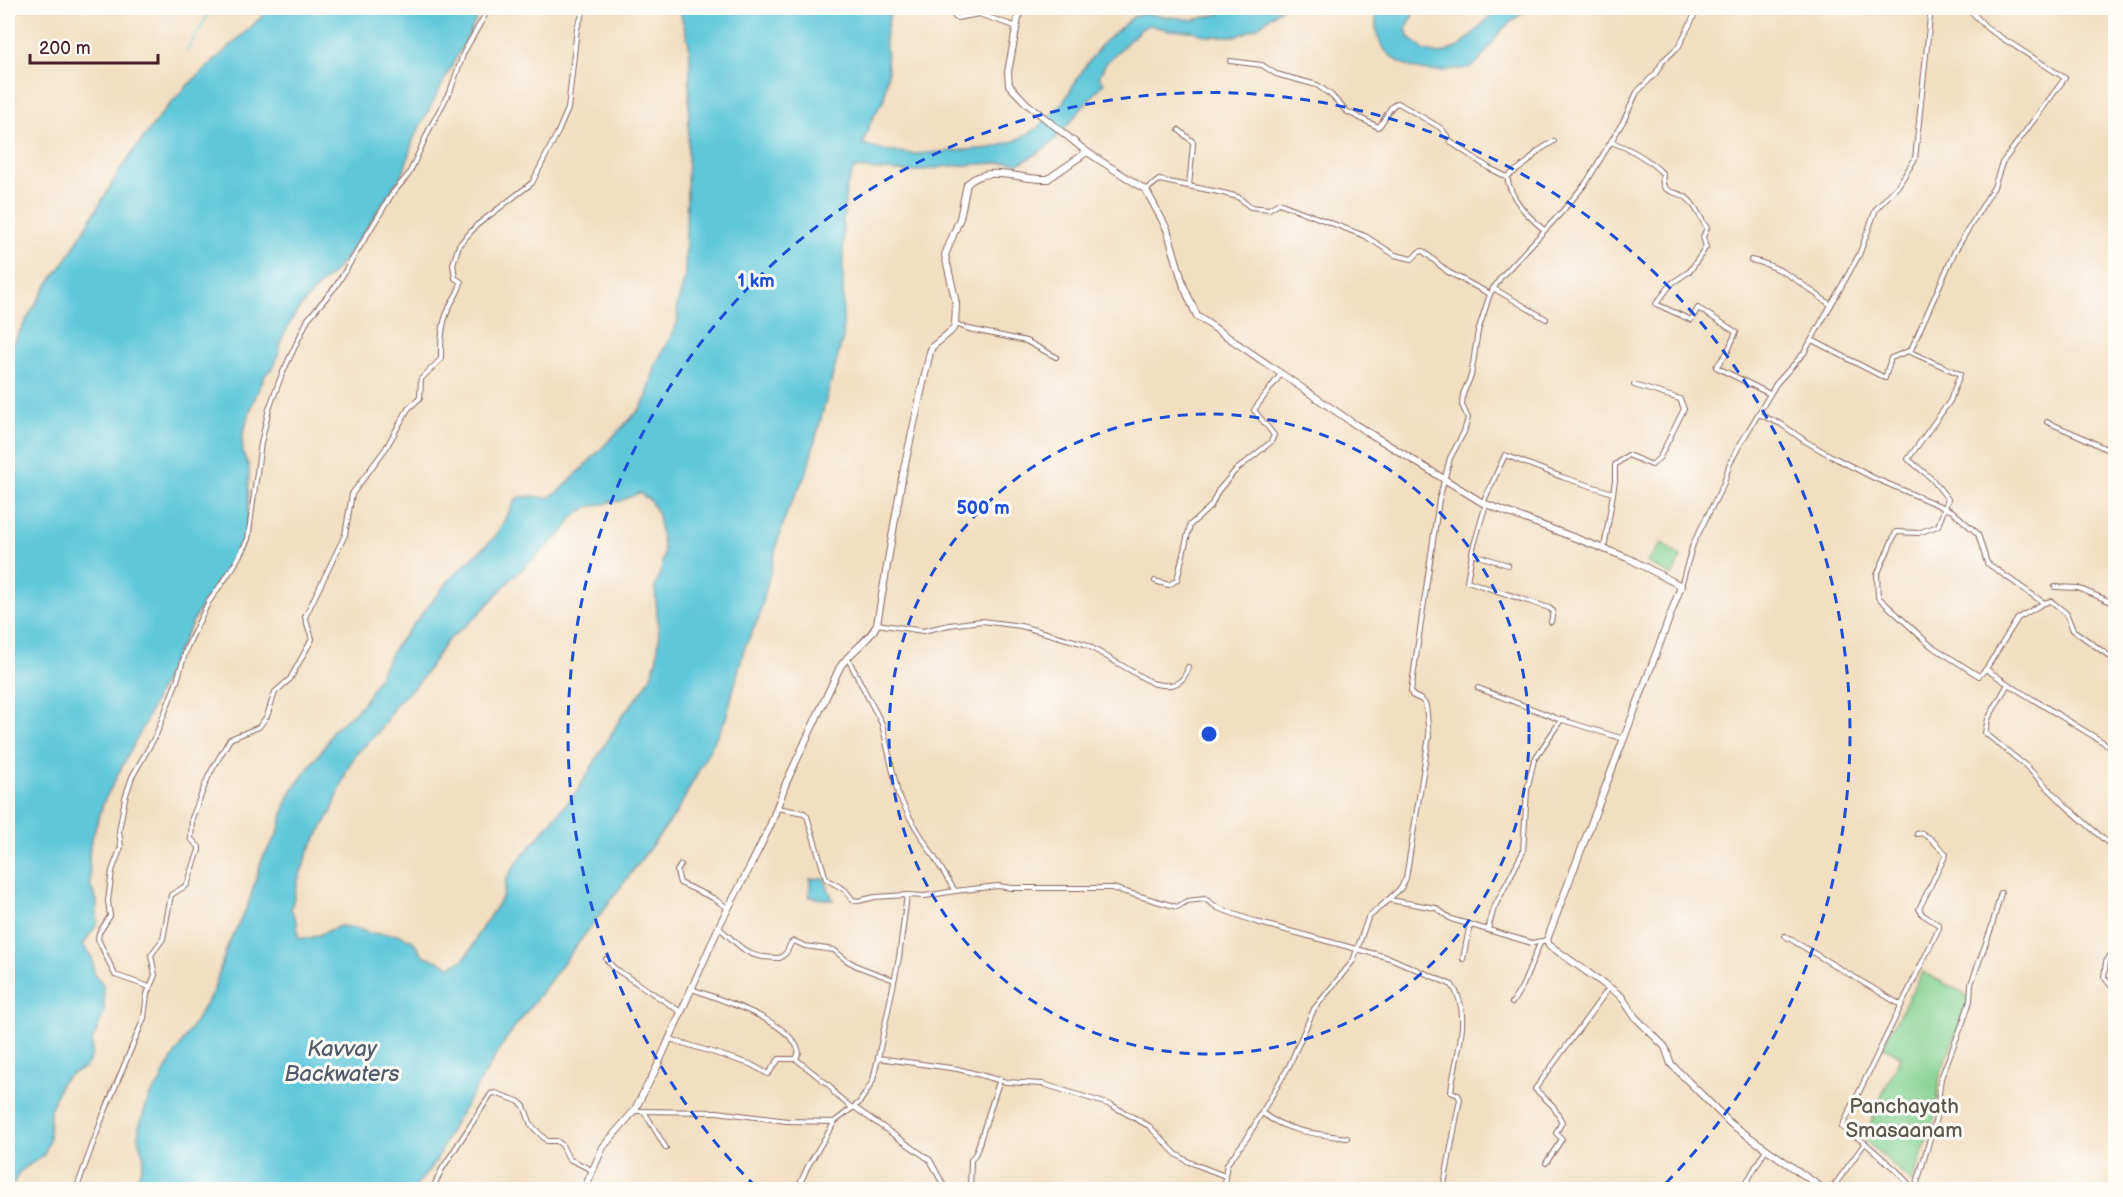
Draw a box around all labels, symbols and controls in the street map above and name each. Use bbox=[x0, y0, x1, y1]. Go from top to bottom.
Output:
scale bar bbox=[30, 27, 158, 65]
text: 200 m bbox=[39, 38, 91, 59]
text: 1 km bbox=[737, 271, 775, 292]
text: 500 m bbox=[956, 498, 1010, 519]
centre of rings bbox=[1199, 724, 1219, 744]
water label: Kavvay Backwaters bbox=[285, 1036, 400, 1088]
park label: Panchayath Smasaanam bbox=[1845, 1094, 1963, 1143]

